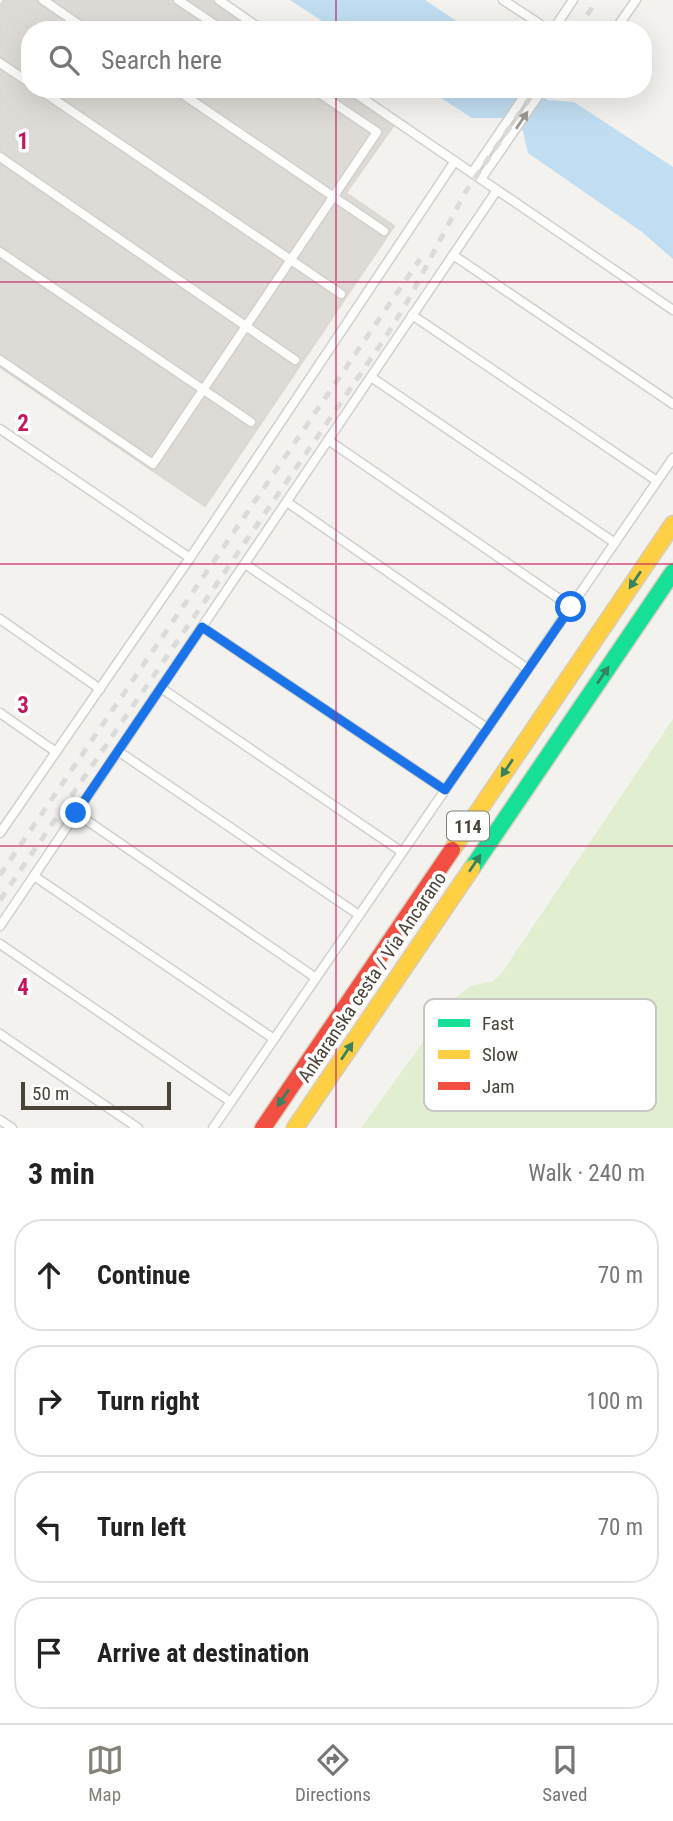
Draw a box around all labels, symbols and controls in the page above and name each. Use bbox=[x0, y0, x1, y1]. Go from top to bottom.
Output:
search box bbox=[21, 21, 652, 98]
icon: search bbox=[45, 41, 83, 79]
text: Search here bbox=[101, 45, 222, 75]
one-way arrow bbox=[515, 110, 528, 129]
text: 1 bbox=[17, 128, 29, 155]
text: 2 bbox=[17, 410, 29, 437]
one-way arrow bbox=[628, 571, 642, 589]
route start bbox=[555, 591, 586, 622]
one-way arrow bbox=[596, 666, 610, 684]
text: 3 bbox=[17, 692, 29, 719]
one-way arrow bbox=[500, 759, 514, 777]
route end bbox=[60, 797, 91, 828]
road number: 114 bbox=[447, 812, 489, 840]
one-way arrow bbox=[468, 854, 482, 872]
street label: Ankaranska cesta / Via Ancarano bbox=[293, 867, 451, 1087]
text: 4 bbox=[17, 974, 29, 1001]
legend bbox=[424, 999, 656, 1111]
text: Fast bbox=[482, 1012, 514, 1035]
one-way arrow bbox=[341, 1041, 354, 1061]
text: Slow bbox=[482, 1043, 518, 1066]
text: Jam bbox=[482, 1075, 515, 1098]
scale bar bbox=[21, 1079, 172, 1111]
text: 50 m bbox=[32, 1082, 69, 1105]
one-way arrow bbox=[277, 1089, 290, 1108]
text: 3 min bbox=[28, 1156, 95, 1191]
text: Walk · 240 m bbox=[528, 1160, 645, 1187]
icon: ahead bbox=[30, 1256, 68, 1294]
text: Continue bbox=[97, 1260, 190, 1290]
text: 70 m bbox=[598, 1262, 643, 1289]
icon: right bbox=[30, 1382, 68, 1420]
text: Turn right bbox=[97, 1386, 199, 1416]
text: 100 m bbox=[586, 1388, 643, 1415]
icon: left bbox=[30, 1508, 68, 1546]
text: Turn left bbox=[97, 1512, 186, 1542]
text: 70 m bbox=[598, 1514, 643, 1541]
icon: arrive bbox=[30, 1634, 68, 1672]
text: Arrive at destination bbox=[97, 1638, 309, 1668]
tab: Map bbox=[86, 1741, 124, 1806]
tab: Directions bbox=[295, 1741, 371, 1806]
tab: Saved bbox=[542, 1741, 587, 1806]

